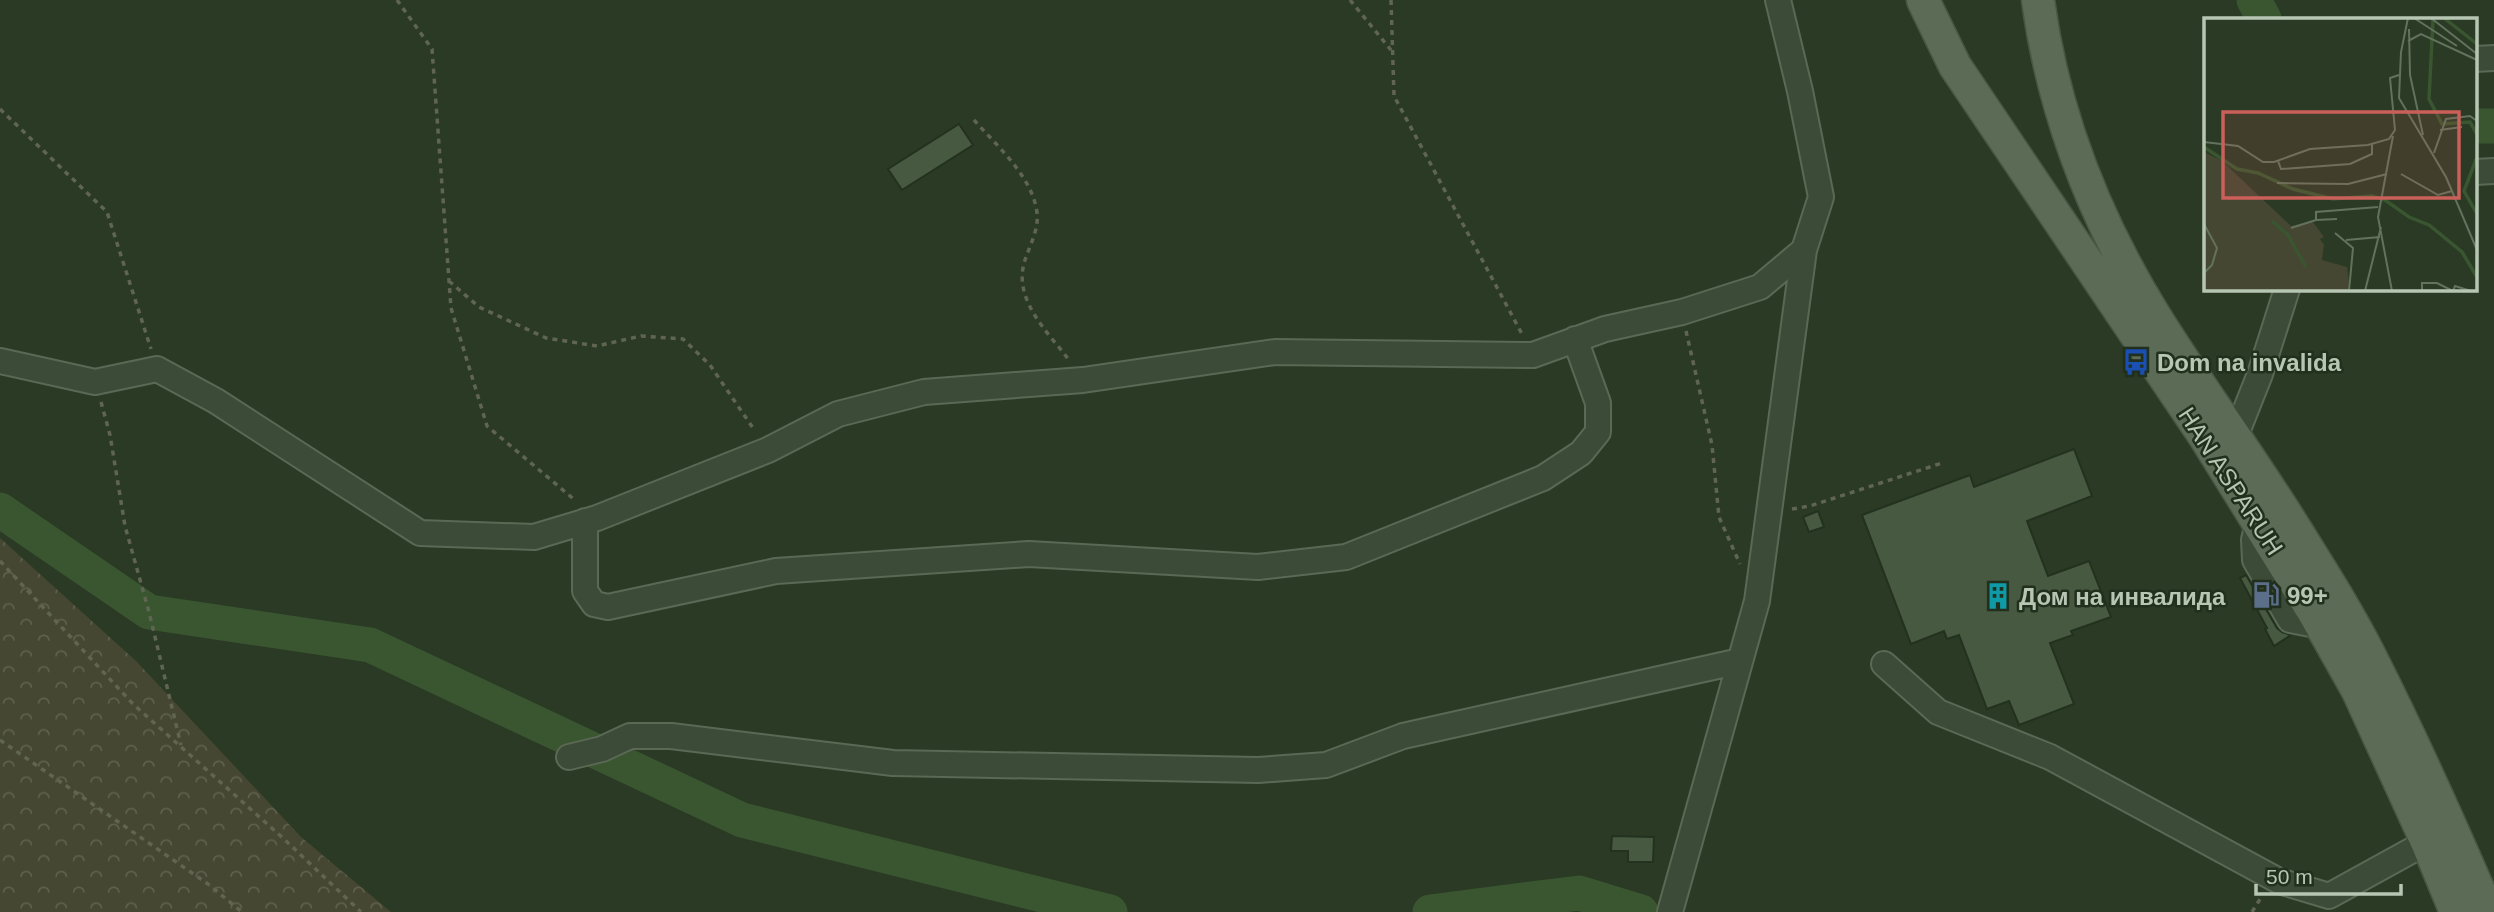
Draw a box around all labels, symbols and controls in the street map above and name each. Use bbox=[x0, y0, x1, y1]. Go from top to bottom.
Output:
inset map bbox=[2204, 18, 2476, 290]
bus stop icon: Dom na invalida bbox=[2121, 347, 2151, 377]
place label: Dom na invalida bbox=[2157, 349, 2342, 376]
street label: HAN ASPARUH bbox=[2173, 402, 2289, 560]
fuel station icon: 99+ bbox=[2251, 580, 2281, 610]
building icon: Дом на инвалида bbox=[1983, 581, 2013, 611]
place label: 99+ bbox=[2287, 582, 2328, 609]
place label: Дом на инвалида bbox=[2019, 583, 2226, 610]
scale bar bbox=[2256, 852, 2401, 896]
text: 50 m bbox=[2266, 865, 2313, 888]

